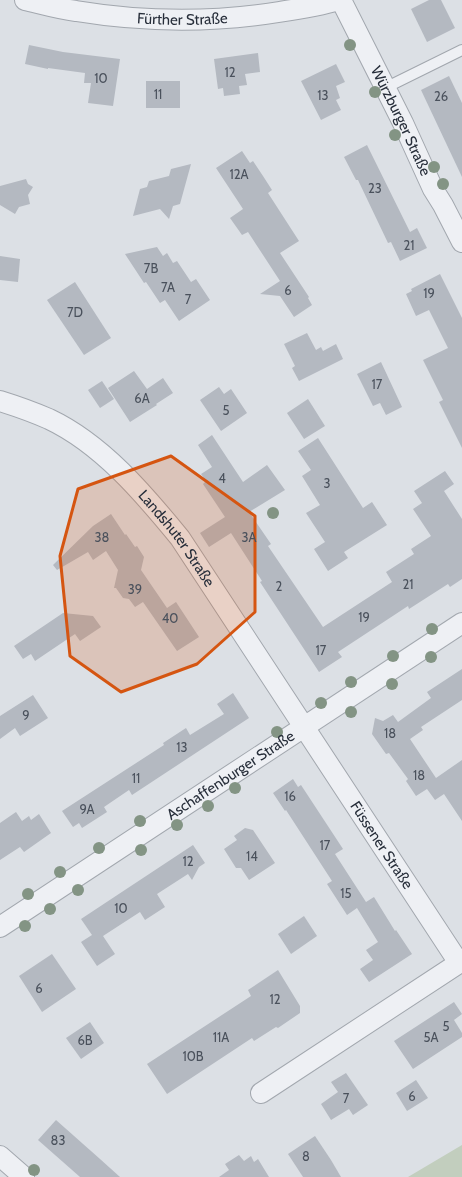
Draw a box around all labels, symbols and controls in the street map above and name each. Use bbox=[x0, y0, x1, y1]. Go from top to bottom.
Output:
street label: Fürther Straße bbox=[136, 9, 229, 29]
street label: Würzburger Straße bbox=[367, 63, 435, 179]
house number: 12 bbox=[224, 64, 236, 80]
house number: 10 bbox=[94, 70, 108, 86]
house number: 11 bbox=[154, 86, 162, 102]
house number: 13 bbox=[317, 87, 329, 103]
house number: 26 bbox=[434, 88, 448, 104]
house number: 12A bbox=[229, 166, 249, 182]
house number: 23 bbox=[368, 180, 382, 196]
house number: 21 bbox=[403, 237, 415, 253]
house number: 7B bbox=[144, 260, 158, 276]
house number: 7A bbox=[161, 279, 175, 295]
house number: 6 bbox=[284, 282, 292, 298]
house number: 19 bbox=[423, 285, 435, 301]
house number: 7 bbox=[185, 291, 192, 307]
house number: 7D bbox=[67, 304, 83, 320]
house number: 17 bbox=[372, 376, 383, 392]
house number: 6A bbox=[134, 390, 150, 406]
house number: 5 bbox=[222, 402, 230, 418]
house number: 4 bbox=[218, 470, 226, 486]
house number: 3 bbox=[323, 475, 331, 491]
street label: Landshuter Straße bbox=[135, 487, 219, 590]
house number: 38 bbox=[95, 529, 110, 545]
house number: 3A bbox=[241, 529, 257, 545]
house number: 21 bbox=[402, 576, 414, 592]
house number: 2 bbox=[276, 578, 283, 594]
house number: 39 bbox=[128, 581, 142, 597]
house number: 19 bbox=[358, 609, 370, 625]
house number: 40 bbox=[162, 610, 178, 626]
house number: 17 bbox=[316, 642, 327, 658]
house number: 9 bbox=[22, 707, 30, 723]
house number: 18 bbox=[384, 725, 396, 741]
street label: Aschaffenburger Straße bbox=[163, 727, 298, 824]
house number: 13 bbox=[176, 739, 188, 755]
house number: 18 bbox=[413, 767, 425, 783]
house number: 11 bbox=[132, 770, 140, 786]
house number: 16 bbox=[284, 788, 296, 804]
street label: Füssener Straße bbox=[346, 798, 417, 893]
house number: 9A bbox=[79, 801, 95, 817]
house number: 17 bbox=[320, 837, 331, 853]
house number: 14 bbox=[246, 848, 258, 864]
house number: 12 bbox=[182, 853, 194, 869]
house number: 15 bbox=[340, 885, 352, 901]
house number: 10 bbox=[114, 900, 128, 916]
house number: 6 bbox=[35, 980, 43, 996]
house number: 12 bbox=[269, 991, 281, 1007]
house number: 5 bbox=[442, 1018, 450, 1034]
house number: 11A bbox=[213, 1029, 229, 1045]
house number: 5A bbox=[423, 1029, 439, 1045]
house number: 6B bbox=[77, 1032, 93, 1048]
house number: 10B bbox=[182, 1048, 204, 1064]
house number: 6 bbox=[408, 1088, 416, 1104]
house number: 7 bbox=[343, 1090, 350, 1106]
house number: 83 bbox=[51, 1132, 65, 1148]
house number: 8 bbox=[302, 1148, 310, 1164]

